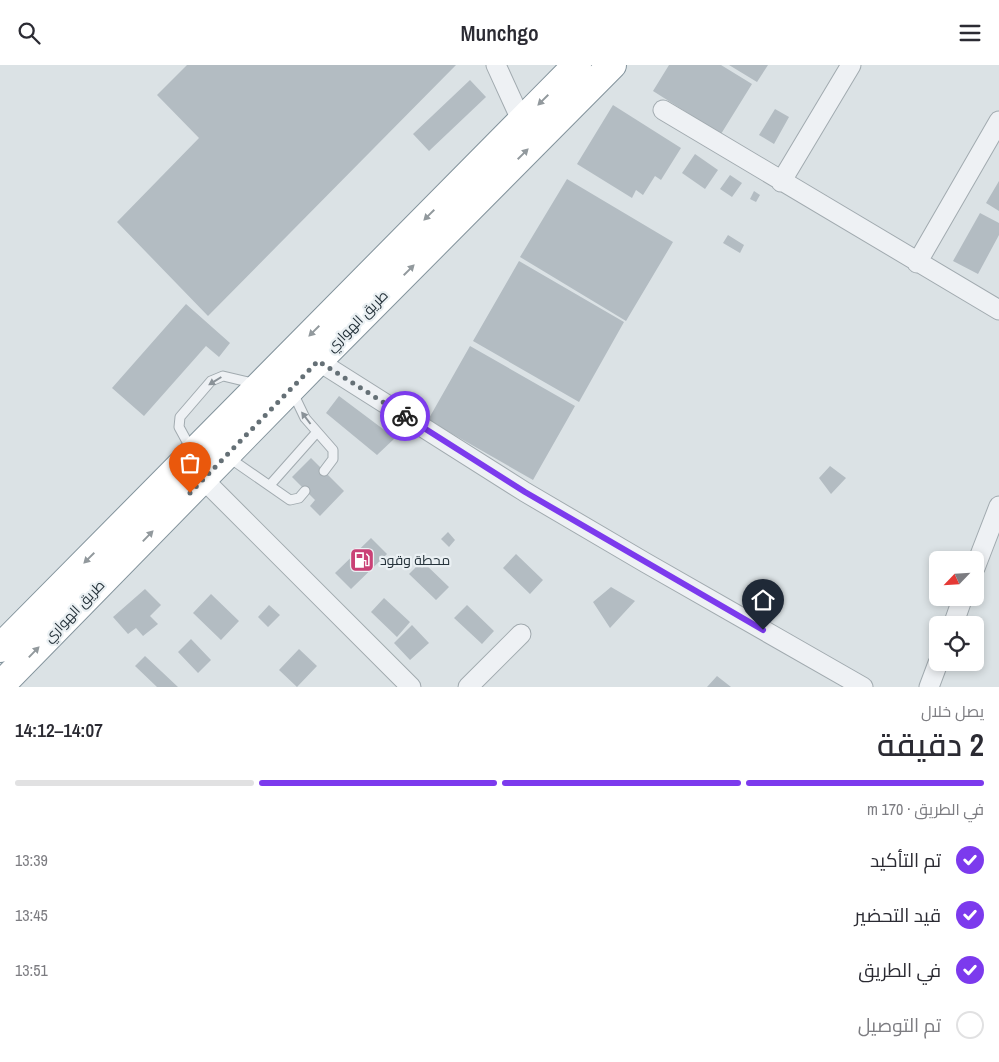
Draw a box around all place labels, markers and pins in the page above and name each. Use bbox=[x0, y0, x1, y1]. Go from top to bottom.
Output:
pin bbox=[169, 442, 211, 493]
fuel station icon: محطة وقود bbox=[349, 547, 375, 573]
place label: محطة وقود bbox=[380, 551, 450, 569]
pin bbox=[742, 579, 784, 630]

